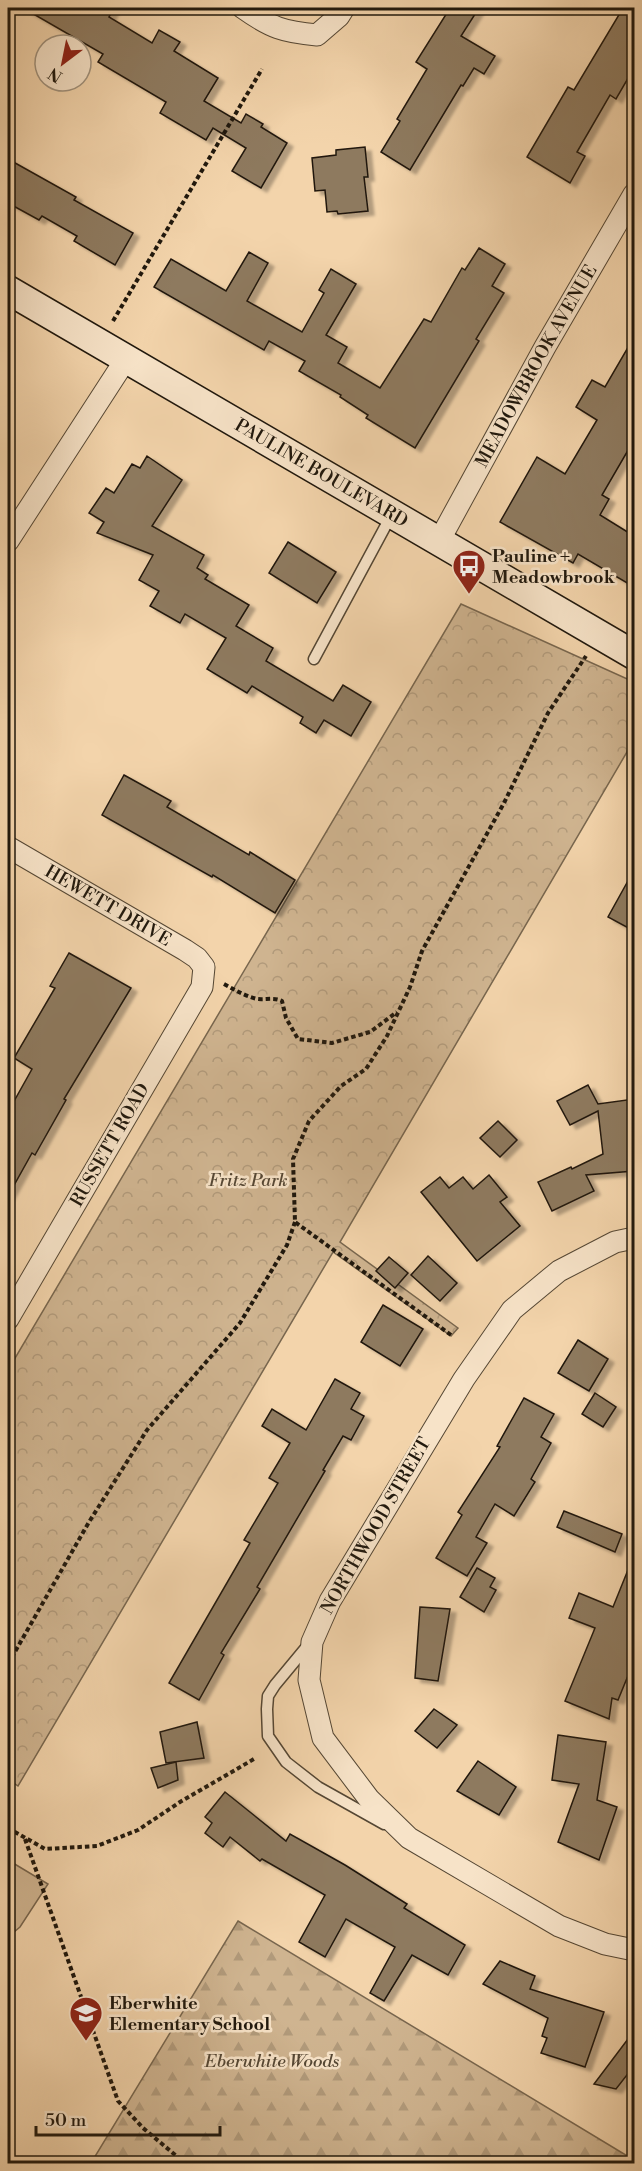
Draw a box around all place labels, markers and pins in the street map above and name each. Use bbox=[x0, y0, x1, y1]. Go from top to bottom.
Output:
place label: Pauline + Meadowbrook bbox=[492, 545, 616, 589]
bus stop icon: Pauline + Meadowbrook bbox=[451, 548, 487, 595]
place label: Eberwhite Elementary School bbox=[109, 1992, 270, 2036]
school or university icon: Eberwhite Elementary School bbox=[68, 1995, 104, 2042]

